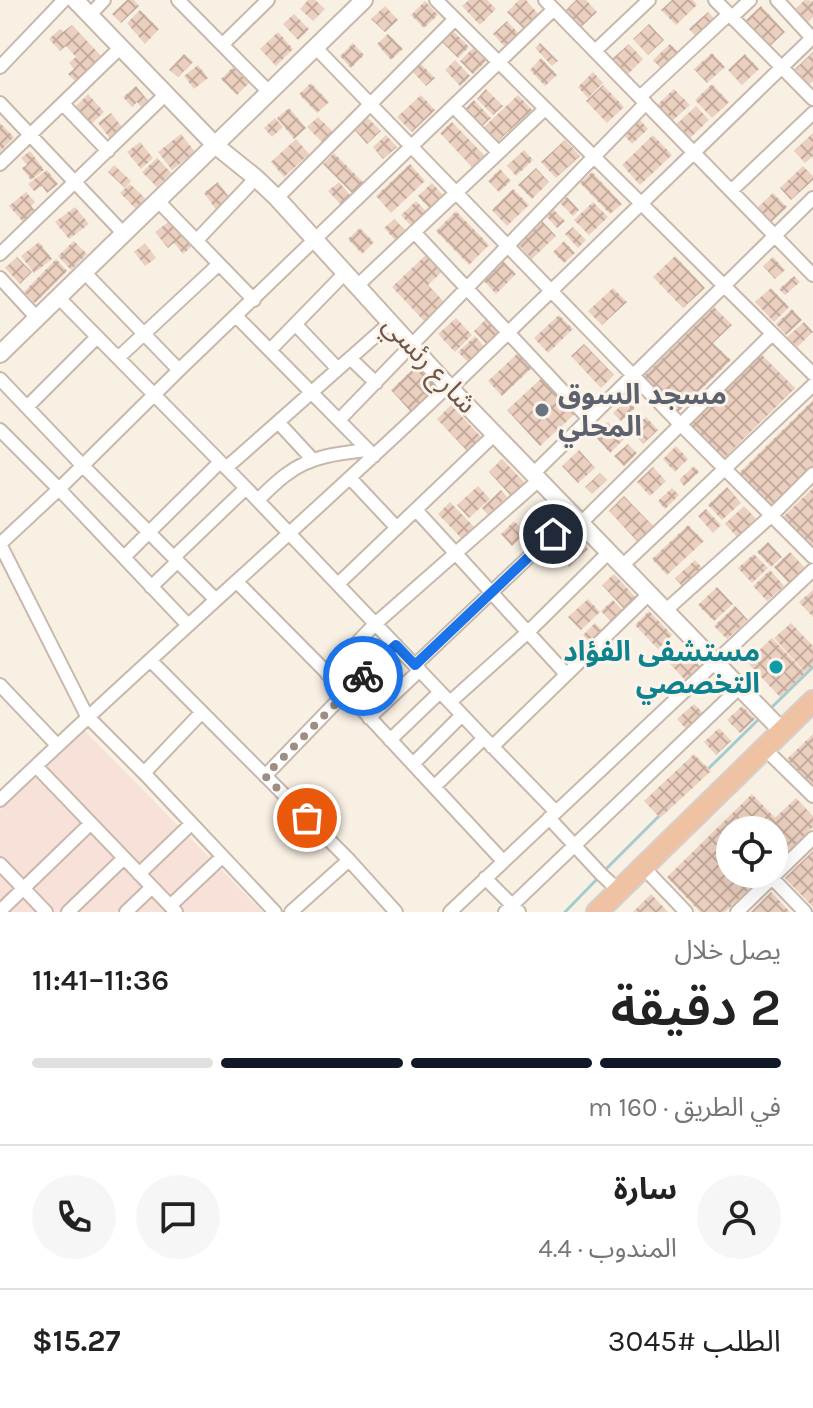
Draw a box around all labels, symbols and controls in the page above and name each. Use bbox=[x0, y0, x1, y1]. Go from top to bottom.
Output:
street label: شارع رئسي bbox=[373, 308, 484, 423]
place label: مسجد السوق المحلي bbox=[558, 378, 727, 448]
marker: مسجد السوق المحلي bbox=[533, 401, 551, 419]
pin bbox=[519, 500, 587, 568]
icon: home bbox=[531, 512, 575, 556]
place label: مستشفى الفؤاد التخصصي bbox=[563, 635, 760, 705]
courier bbox=[323, 636, 403, 716]
icon: bike bbox=[341, 654, 385, 698]
marker: مستشفى الفؤاد التخصصي bbox=[767, 658, 785, 676]
pin bbox=[273, 784, 341, 852]
icon: bag bbox=[285, 796, 329, 840]
map controls bbox=[716, 816, 788, 888]
button: locate bbox=[716, 816, 788, 888]
text: يصل خلال bbox=[674, 935, 781, 966]
text: 11:36–11:41 bbox=[32, 962, 169, 998]
text: 2 دقيقة bbox=[611, 977, 781, 1038]
text: في الطريق · 160 m bbox=[588, 1092, 781, 1123]
text: سارة bbox=[614, 1171, 677, 1207]
button: phone bbox=[32, 1175, 116, 1259]
button: chat bbox=[136, 1175, 220, 1259]
button: person bbox=[697, 1175, 781, 1259]
text: المندوب · 4.4 bbox=[538, 1233, 677, 1264]
text: $15.27 bbox=[32, 1323, 120, 1359]
text: الطلب #3045 bbox=[608, 1323, 781, 1359]

